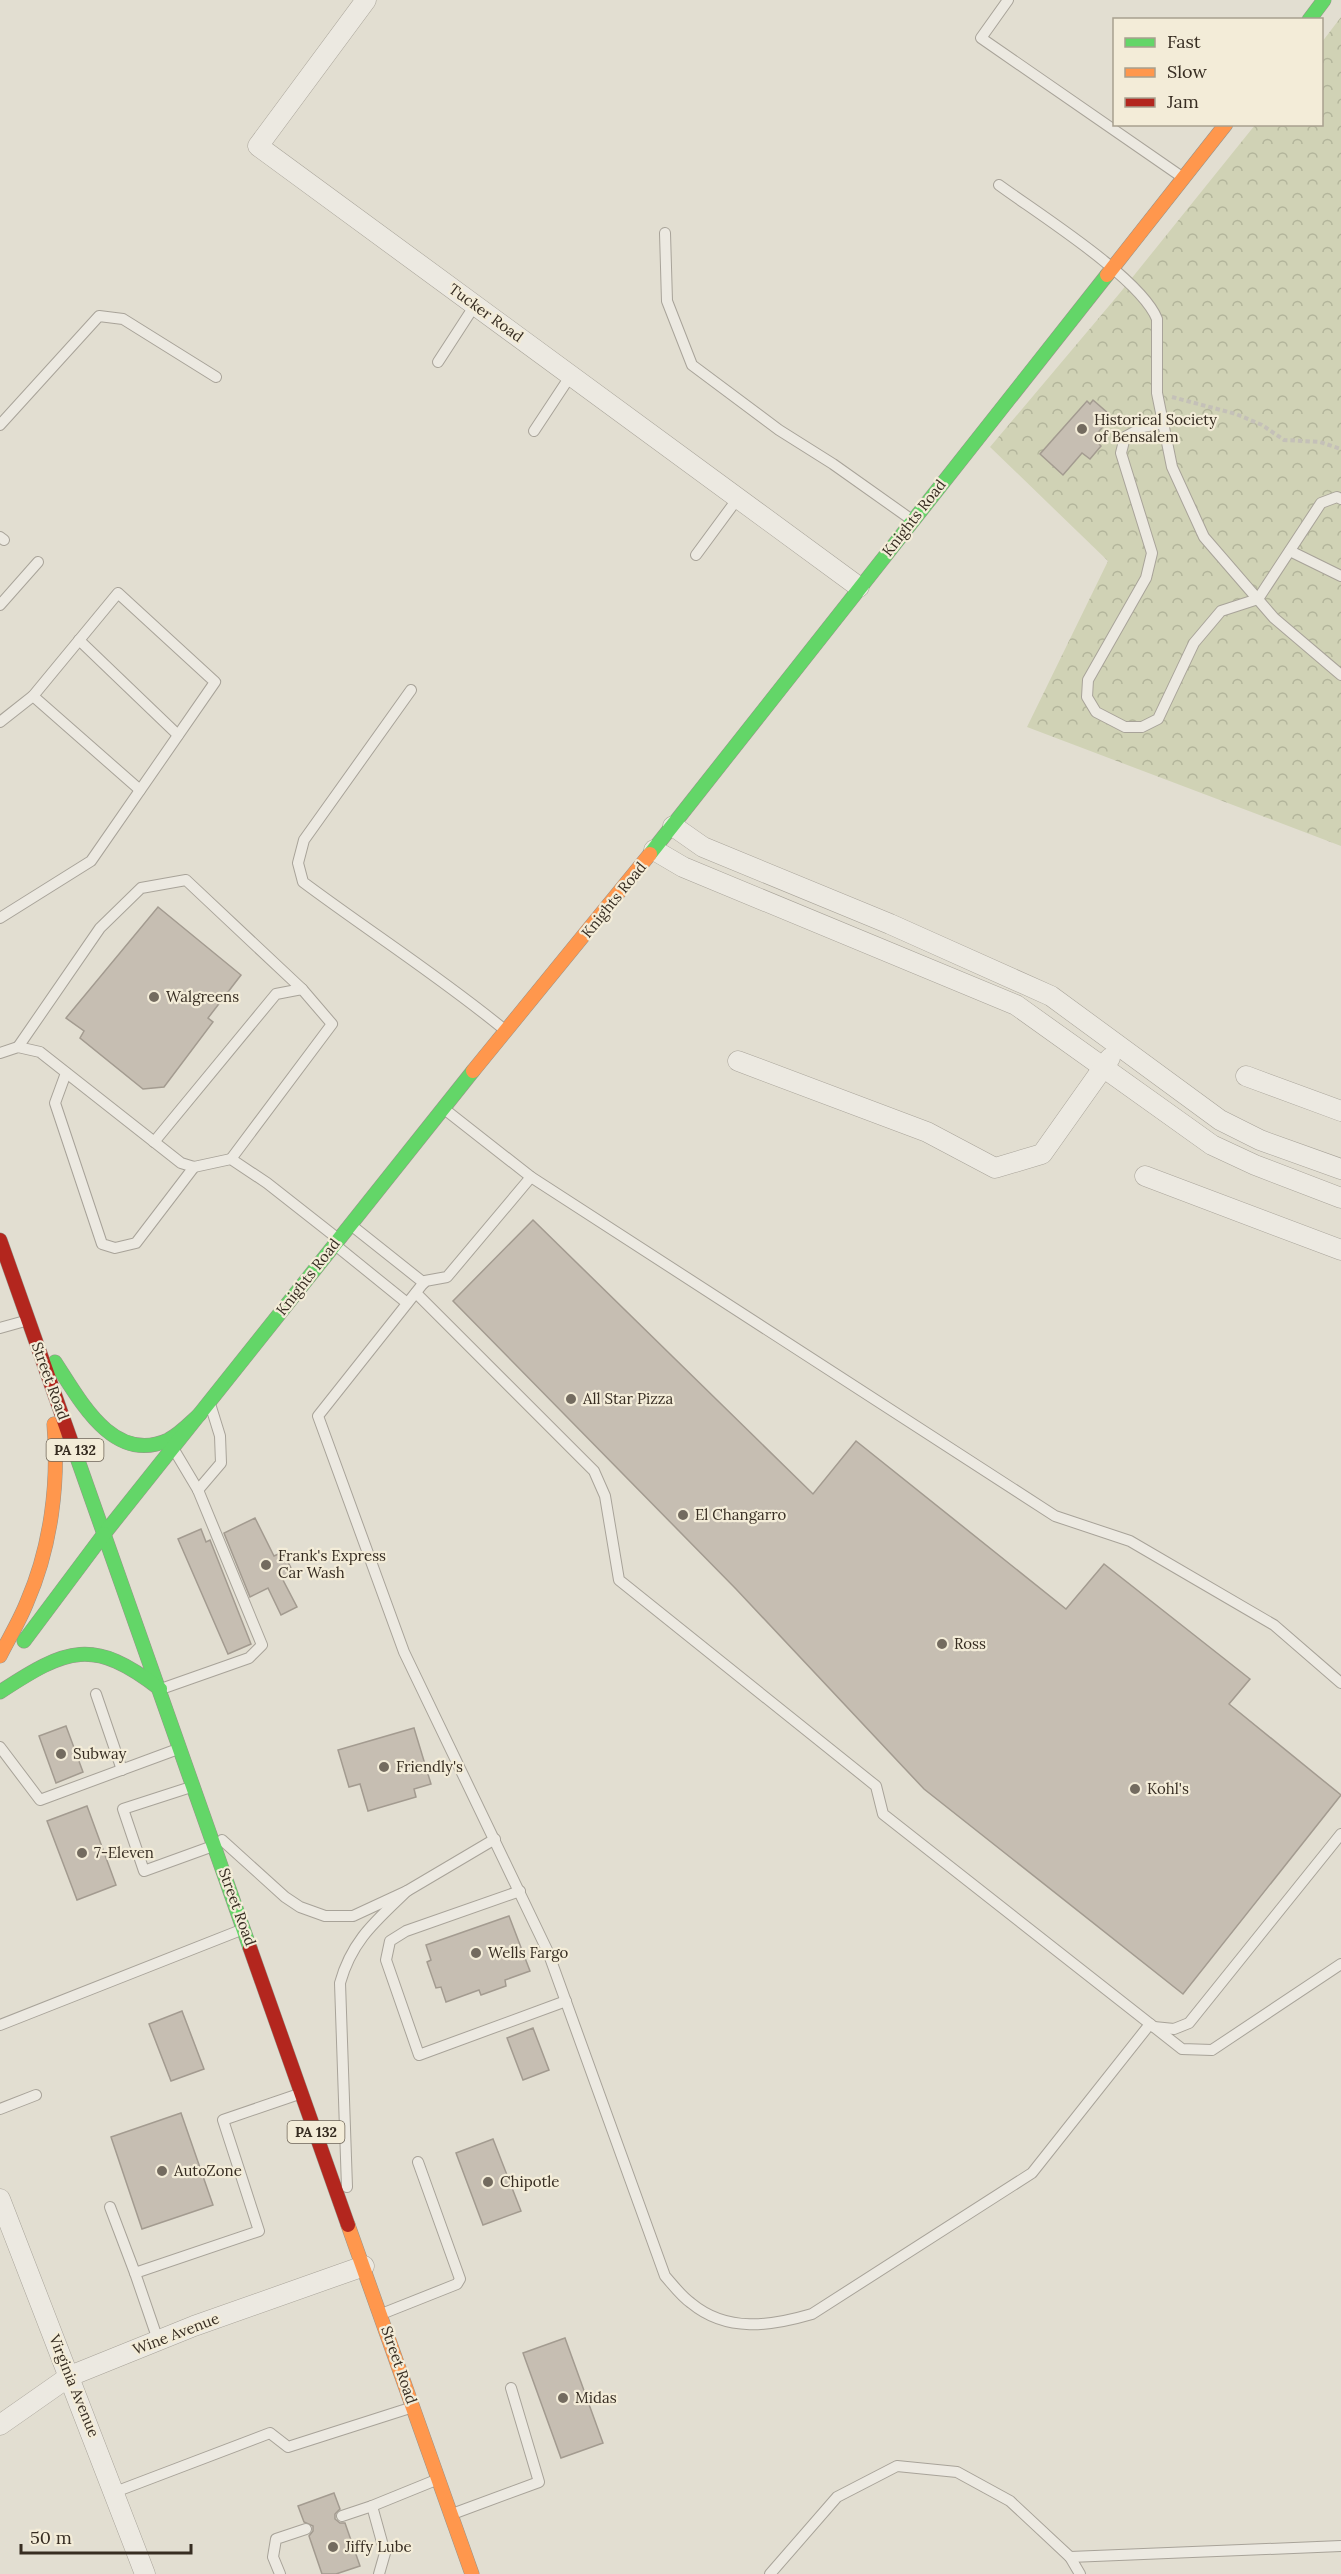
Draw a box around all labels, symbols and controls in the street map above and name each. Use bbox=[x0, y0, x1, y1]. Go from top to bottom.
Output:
legend bbox=[1113, 18, 1323, 126]
text: Fast bbox=[1167, 30, 1201, 53]
text: Slow bbox=[1167, 60, 1207, 83]
text: Jam bbox=[1166, 90, 1199, 113]
street label: Tucker Road bbox=[445, 279, 527, 346]
place label: Historical Society of Bensalem bbox=[1094, 410, 1217, 446]
marker: Historical Society of Bensalem bbox=[1075, 422, 1089, 436]
street label: Knights Road bbox=[878, 475, 950, 560]
street label: Knights Road bbox=[577, 858, 650, 942]
place label: Walgreens bbox=[166, 987, 239, 1006]
marker: Walgreens bbox=[147, 990, 161, 1004]
street label: Knights Road bbox=[272, 1234, 344, 1319]
street label: Street Road bbox=[28, 1339, 73, 1422]
place label: All Star Pizza bbox=[582, 1389, 673, 1408]
marker: All Star Pizza bbox=[564, 1392, 578, 1406]
road number: PA 132 bbox=[46, 1439, 104, 1461]
place label: El Changarro bbox=[695, 1505, 787, 1524]
marker: El Changarro bbox=[676, 1508, 690, 1522]
place label: Frank's Express Car Wash bbox=[278, 1546, 386, 1582]
marker: Frank's Express Car Wash bbox=[259, 1558, 273, 1572]
place label: Ross bbox=[954, 1634, 986, 1653]
marker: Ross bbox=[935, 1637, 949, 1651]
place label: Subway bbox=[73, 1744, 126, 1763]
marker: Subway bbox=[54, 1747, 68, 1761]
place label: Friendly's bbox=[396, 1757, 463, 1776]
marker: Friendly's bbox=[377, 1760, 391, 1774]
place label: Kohl's bbox=[1147, 1779, 1189, 1798]
marker: Kohl's bbox=[1128, 1782, 1142, 1796]
place label: 7-Eleven bbox=[94, 1843, 154, 1862]
marker: 7-Eleven bbox=[75, 1846, 89, 1860]
street label: Street Road bbox=[215, 1865, 260, 1948]
place label: Wells Fargo bbox=[488, 1943, 569, 1962]
marker: Wells Fargo bbox=[469, 1946, 483, 1960]
road number: PA 132 bbox=[288, 2121, 344, 2143]
place label: AutoZone bbox=[173, 2161, 242, 2180]
marker: AutoZone bbox=[155, 2164, 169, 2178]
place label: Chipotle bbox=[500, 2172, 559, 2191]
marker: Chipotle bbox=[481, 2175, 495, 2189]
street label: Wine Avenue bbox=[130, 2308, 222, 2359]
street label: Street Road bbox=[377, 2323, 422, 2406]
street label: Virginia Avenue bbox=[45, 2331, 104, 2440]
place label: Midas bbox=[575, 2388, 617, 2407]
marker: Midas bbox=[556, 2391, 570, 2405]
scale bar bbox=[21, 2517, 190, 2555]
text: 50 m bbox=[30, 2526, 72, 2549]
place label: Jiffy Lube bbox=[344, 2537, 412, 2556]
marker: Jiffy Lube bbox=[326, 2540, 340, 2554]

